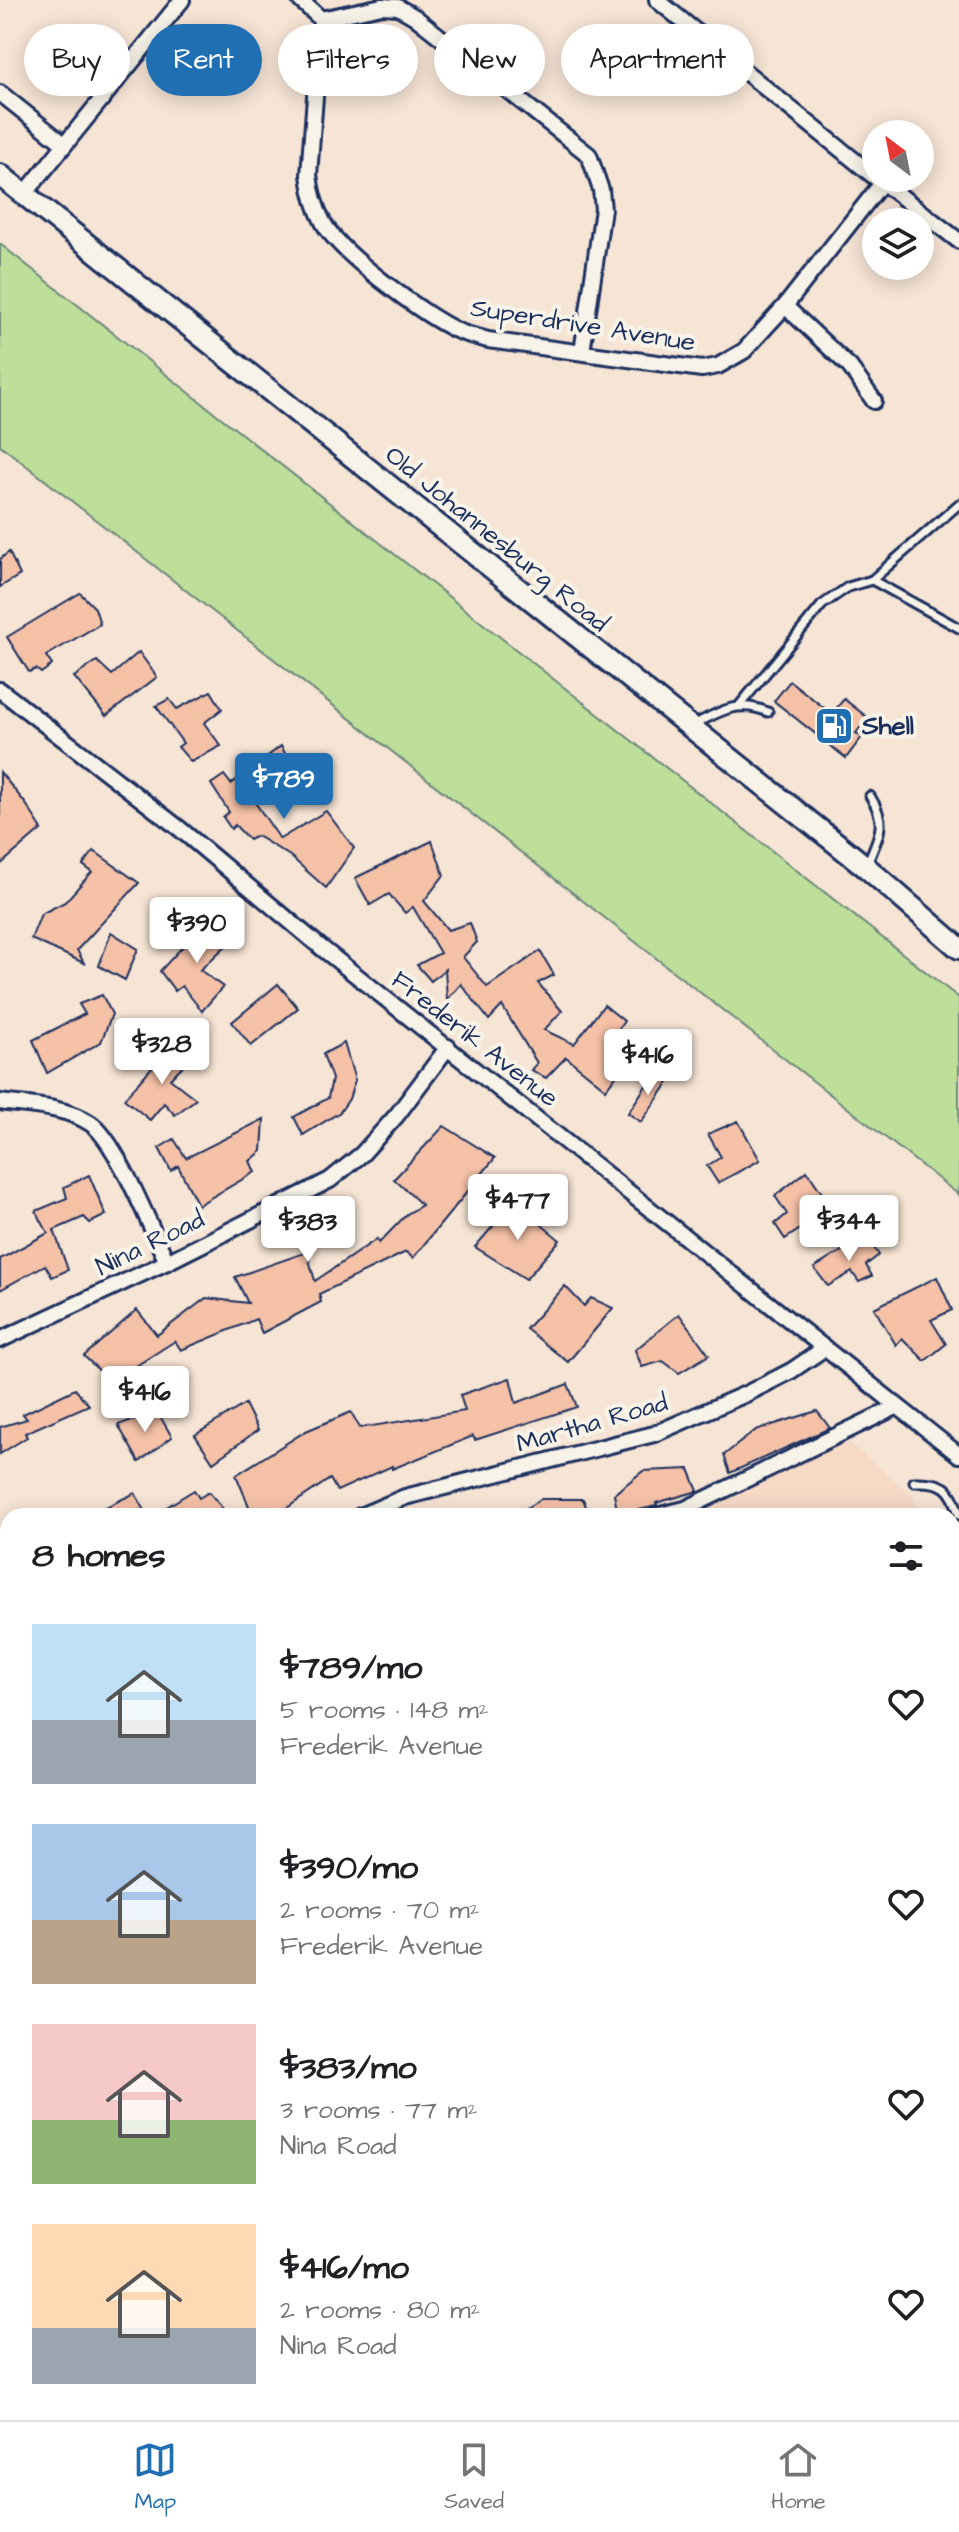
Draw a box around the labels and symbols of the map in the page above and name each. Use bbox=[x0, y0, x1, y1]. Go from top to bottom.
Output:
north arrow bbox=[862, 120, 934, 192]
street label: Superdrive Avenue bbox=[468, 289, 698, 361]
street label: Old Johannesburg Road bbox=[376, 437, 617, 642]
fuel station icon: Shell bbox=[813, 705, 855, 747]
place label: Shell bbox=[861, 708, 914, 744]
pin: $789 bbox=[237, 753, 331, 821]
pin: $390 bbox=[150, 897, 244, 965]
street label: Frederik Avenue bbox=[384, 962, 566, 1116]
pin: $328 bbox=[115, 1018, 209, 1086]
pin: $416 bbox=[601, 1029, 695, 1097]
pin: $477 bbox=[471, 1174, 565, 1242]
pin: $344 bbox=[802, 1195, 896, 1263]
pin: $383 bbox=[261, 1196, 355, 1264]
street label: Nina Road bbox=[90, 1201, 210, 1285]
pin: $416 bbox=[98, 1366, 192, 1434]
street label: Martha Road bbox=[512, 1384, 672, 1462]

